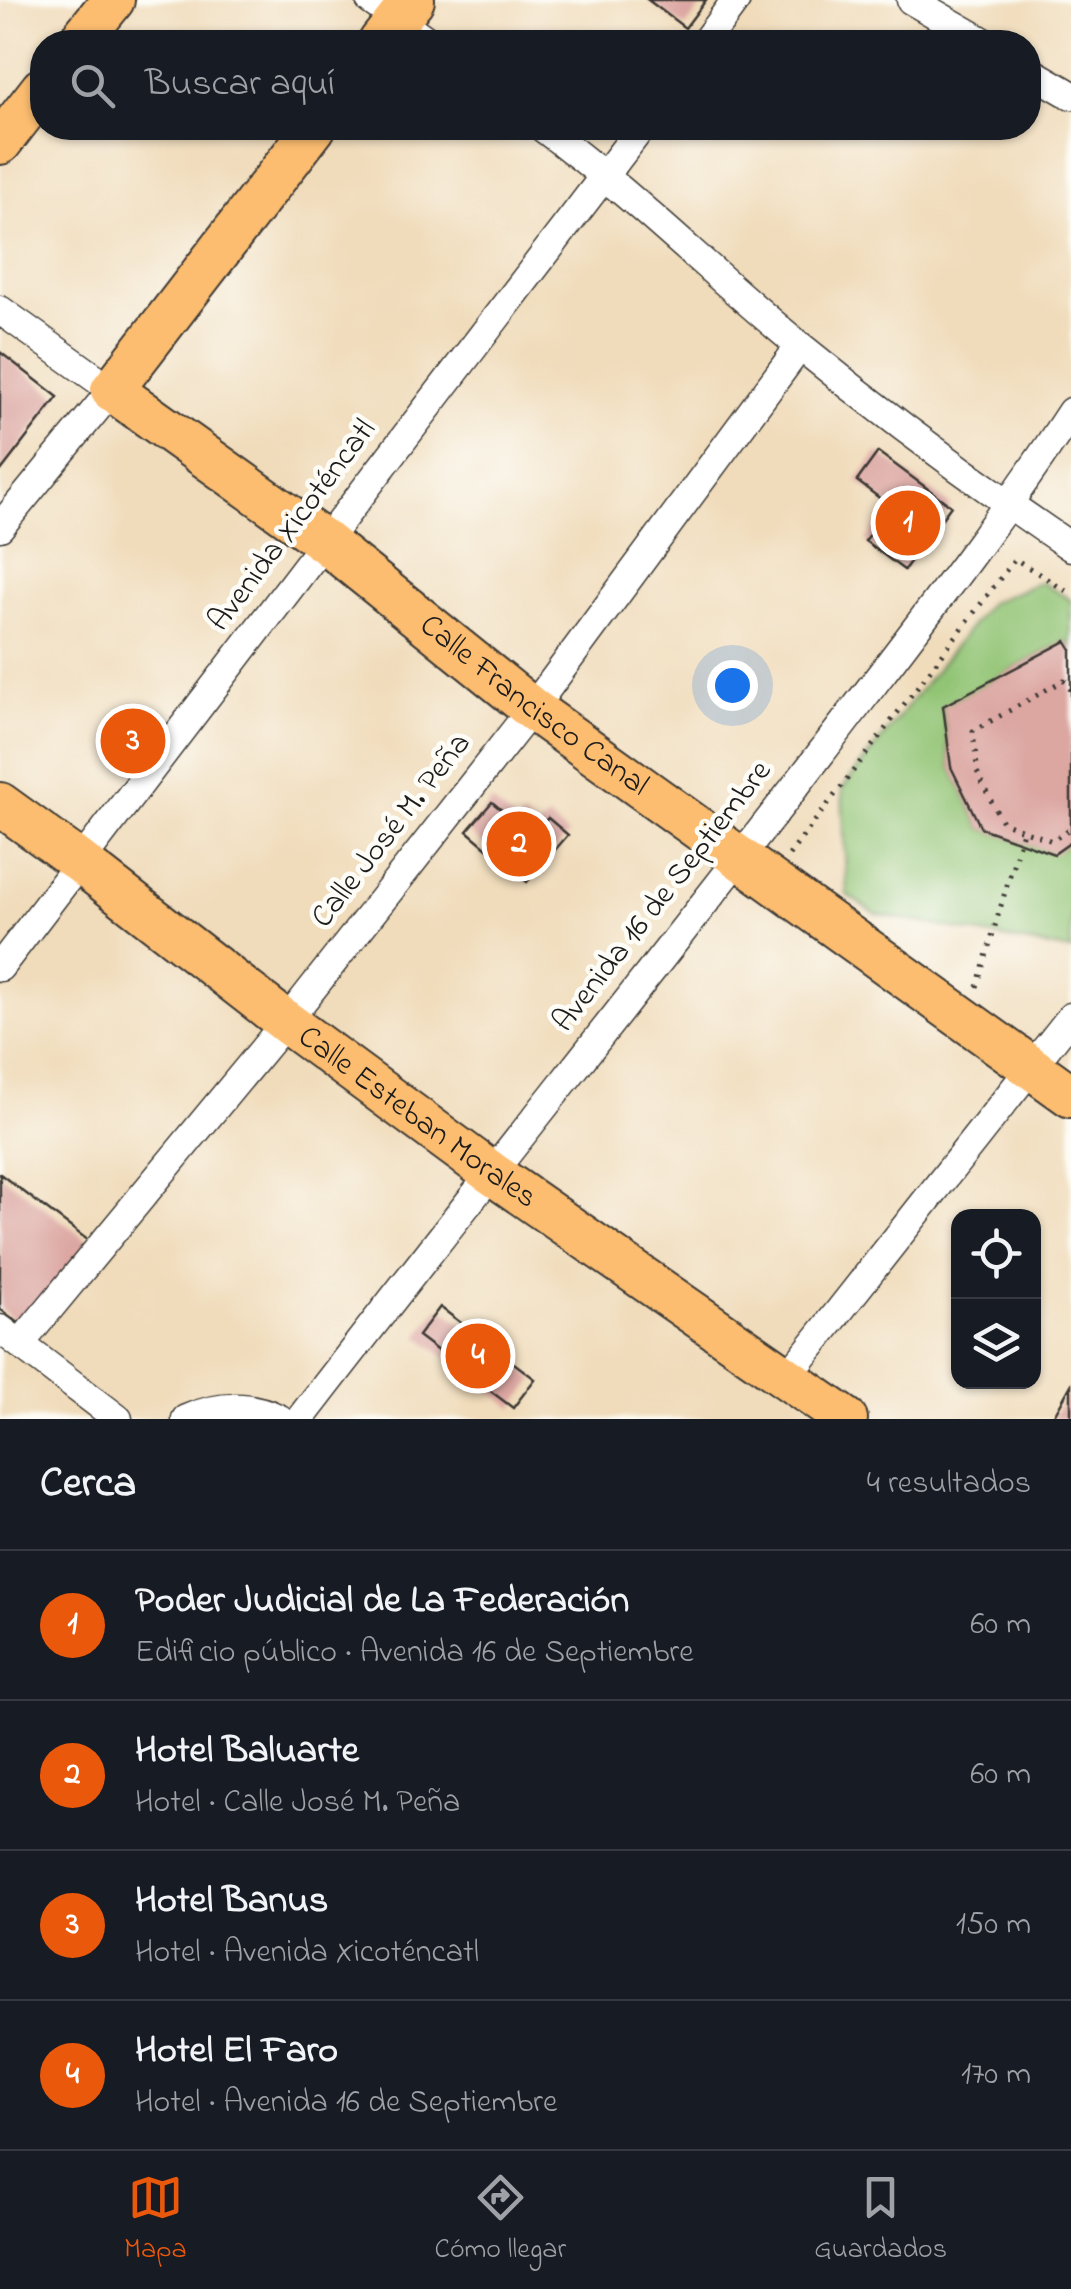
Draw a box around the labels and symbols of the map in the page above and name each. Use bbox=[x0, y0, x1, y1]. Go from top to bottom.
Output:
street label: Avenida Xicoténcatl bbox=[197, 410, 389, 642]
pin: 1 bbox=[876, 486, 940, 560]
street label: Calle Francisco Canal bbox=[409, 603, 658, 809]
your location bbox=[707, 660, 758, 711]
pin: 3 bbox=[100, 704, 166, 778]
street label: Calle José M. Peña bbox=[301, 723, 483, 939]
street label: Avenida 16 de Septiembre bbox=[542, 750, 785, 1043]
pin: 2 bbox=[486, 806, 552, 882]
street label: Calle Esteban Morales bbox=[288, 1014, 546, 1221]
pin: 4 bbox=[446, 1318, 510, 1394]

